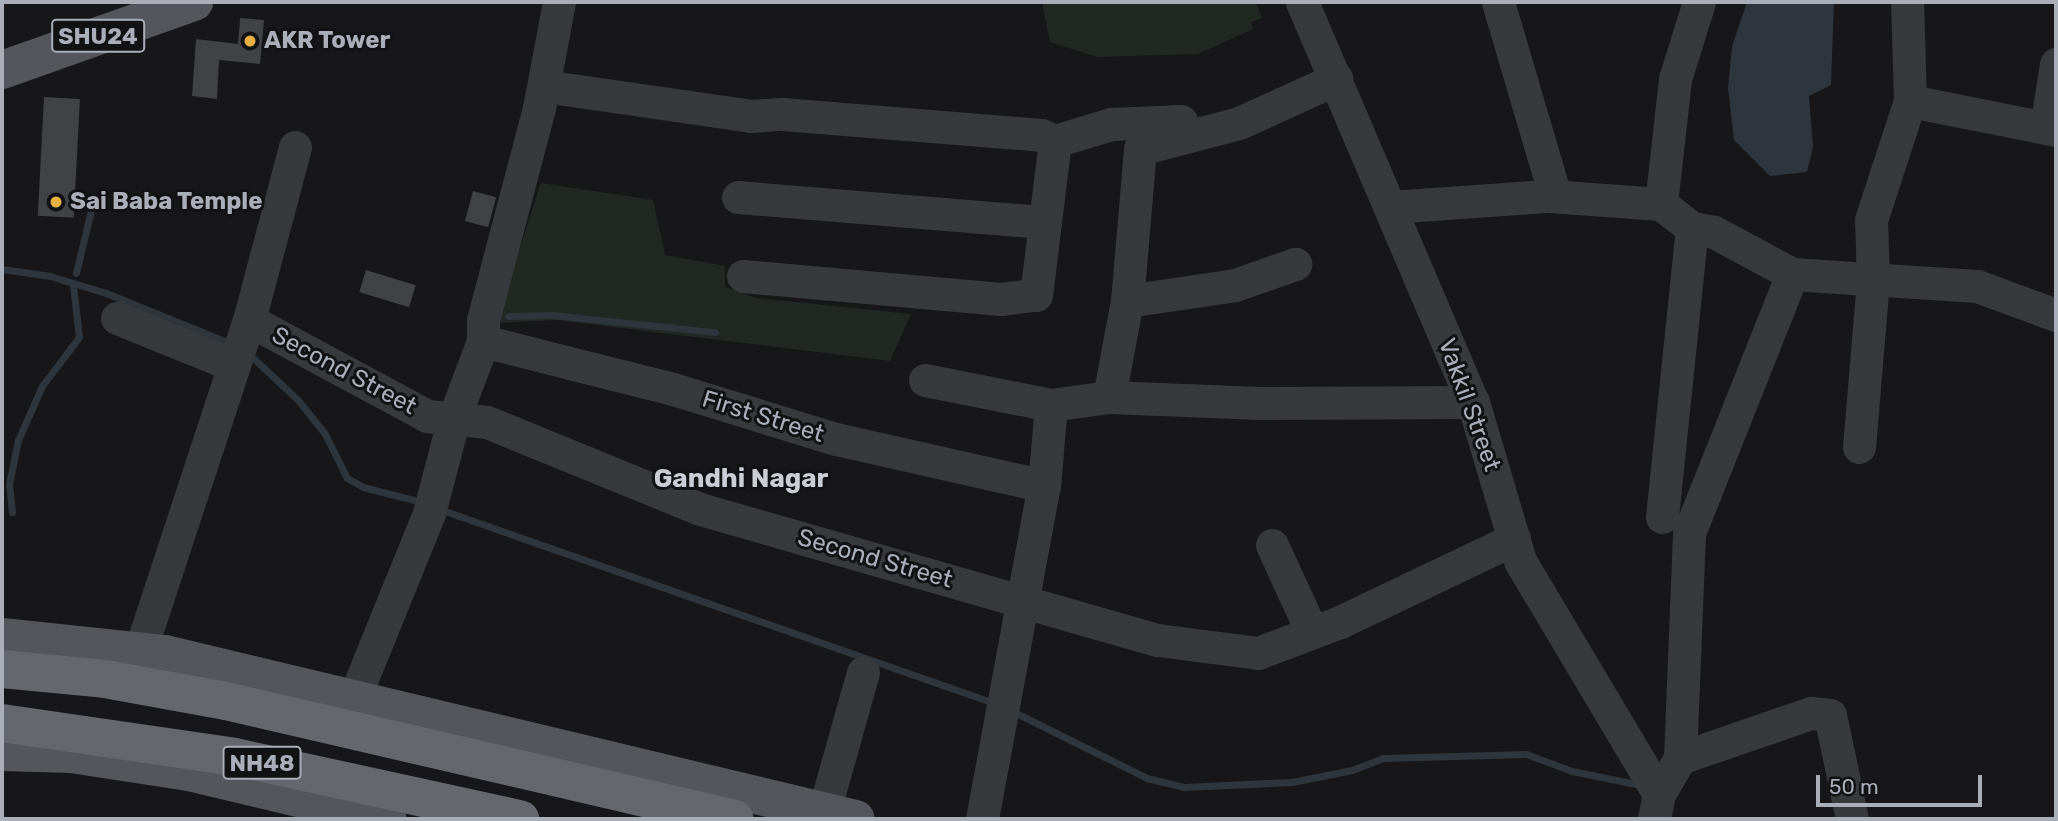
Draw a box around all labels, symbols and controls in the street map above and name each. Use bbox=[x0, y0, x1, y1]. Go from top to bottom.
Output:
road number: SHU24 bbox=[51, 17, 145, 56]
place label: AKR Tower bbox=[264, 27, 391, 55]
marker: AKR Tower bbox=[242, 33, 258, 49]
place label: Sai Baba Temple bbox=[70, 188, 263, 216]
marker: Sai Baba Temple bbox=[48, 194, 64, 210]
street label: Second Street bbox=[267, 321, 421, 421]
street label: Vakkil Street bbox=[1432, 335, 1506, 475]
street label: First Street bbox=[699, 385, 827, 449]
district label: Gandhi Nagar bbox=[654, 463, 828, 495]
street label: Second Street bbox=[794, 523, 956, 595]
road number: NH48 bbox=[222, 744, 302, 782]
scale bar bbox=[1820, 762, 1986, 806]
text: 50 m bbox=[1829, 774, 1879, 799]

